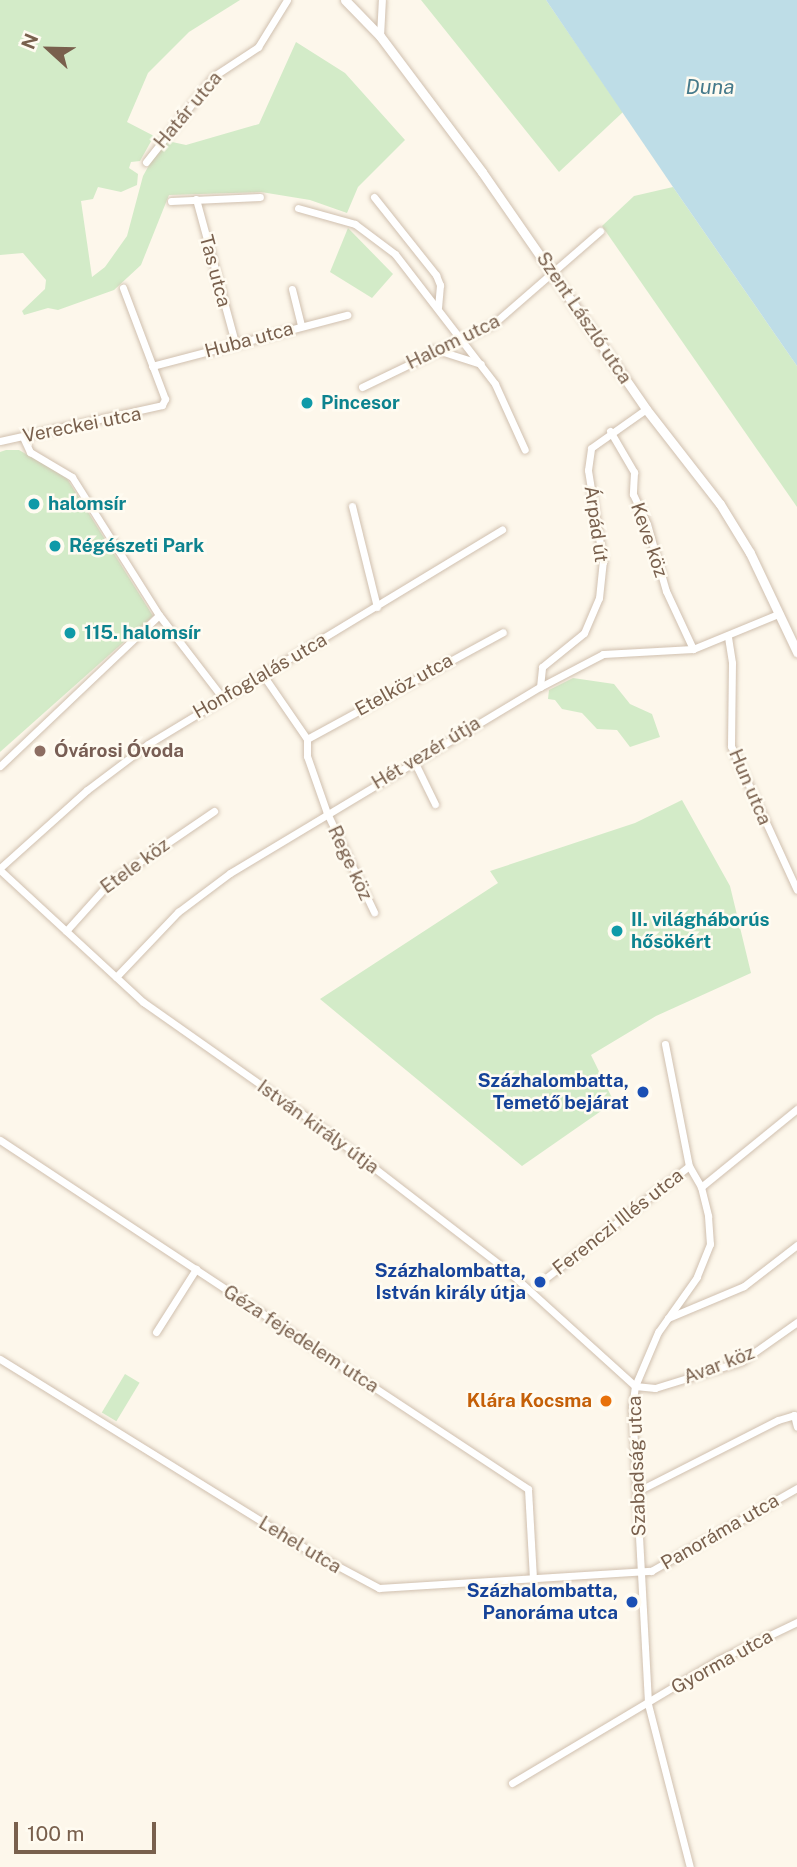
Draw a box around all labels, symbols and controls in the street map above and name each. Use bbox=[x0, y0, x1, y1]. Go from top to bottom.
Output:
north arrow bbox=[14, 14, 84, 84]
text: N bbox=[17, 30, 43, 52]
street label: Határ utca bbox=[149, 67, 227, 153]
water label: Duna bbox=[686, 74, 734, 100]
street label: Tas utca bbox=[194, 232, 236, 310]
street label: Szent László utca bbox=[531, 248, 637, 388]
street label: Halom utca bbox=[403, 310, 503, 374]
street label: Huba utca bbox=[202, 317, 296, 363]
place label: Pincesor bbox=[321, 392, 400, 414]
marker: Pincesor bbox=[299, 395, 315, 411]
street label: Vereckei utca bbox=[21, 402, 143, 448]
street label: Árpád út bbox=[579, 484, 613, 564]
place label: halomsír bbox=[48, 493, 126, 515]
marker: halomsír bbox=[26, 496, 42, 512]
street label: Keve köz bbox=[626, 500, 672, 580]
place label: Régészeti Park bbox=[69, 535, 204, 557]
marker: Régészeti Park bbox=[47, 538, 63, 554]
place label: 115. halomsír bbox=[84, 622, 201, 644]
marker: 115. halomsír bbox=[62, 625, 78, 641]
street label: Honfoglalás utca bbox=[189, 628, 331, 724]
street label: Etelköz utca bbox=[351, 649, 457, 721]
street label: Hét vezér útja bbox=[368, 712, 484, 794]
place label: Óvárosi Óvoda bbox=[54, 740, 184, 762]
marker: Óvárosi Óvoda bbox=[32, 743, 48, 759]
street label: Hun utca bbox=[724, 746, 776, 828]
street label: Rege köz bbox=[323, 822, 377, 904]
street label: Etele köz bbox=[96, 833, 174, 899]
place label: II. világháborús hősökért bbox=[631, 909, 770, 953]
marker: II. világháborús hősökért bbox=[609, 923, 625, 939]
place label: Százhalombatta, Temető bejárat bbox=[478, 1070, 629, 1114]
street label: István király útja bbox=[253, 1075, 383, 1179]
marker: Százhalombatta, Temető bejárat bbox=[635, 1084, 651, 1100]
street label: Ferenczi Illés utca bbox=[548, 1164, 688, 1280]
place label: Százhalombatta, István király útja bbox=[375, 1260, 526, 1304]
marker: Százhalombatta, István király útja bbox=[532, 1274, 548, 1290]
street label: Géza fejedelem utca bbox=[219, 1280, 383, 1398]
street label: Avar köz bbox=[680, 1341, 758, 1389]
place label: Klára Kocsma bbox=[467, 1390, 592, 1412]
marker: Klára Kocsma bbox=[598, 1393, 614, 1409]
street label: Szabadság utca bbox=[623, 1395, 651, 1537]
street label: Panoráma utca bbox=[657, 1489, 783, 1575]
street label: Lehel utca bbox=[255, 1511, 345, 1579]
place label: Százhalombatta, Panoráma utca bbox=[467, 1580, 618, 1624]
marker: Százhalombatta, Panoráma utca bbox=[624, 1594, 640, 1610]
street label: Gyorma utca bbox=[667, 1625, 777, 1699]
scale bar bbox=[18, 1808, 159, 1852]
text: 100 m bbox=[27, 1821, 84, 1846]

